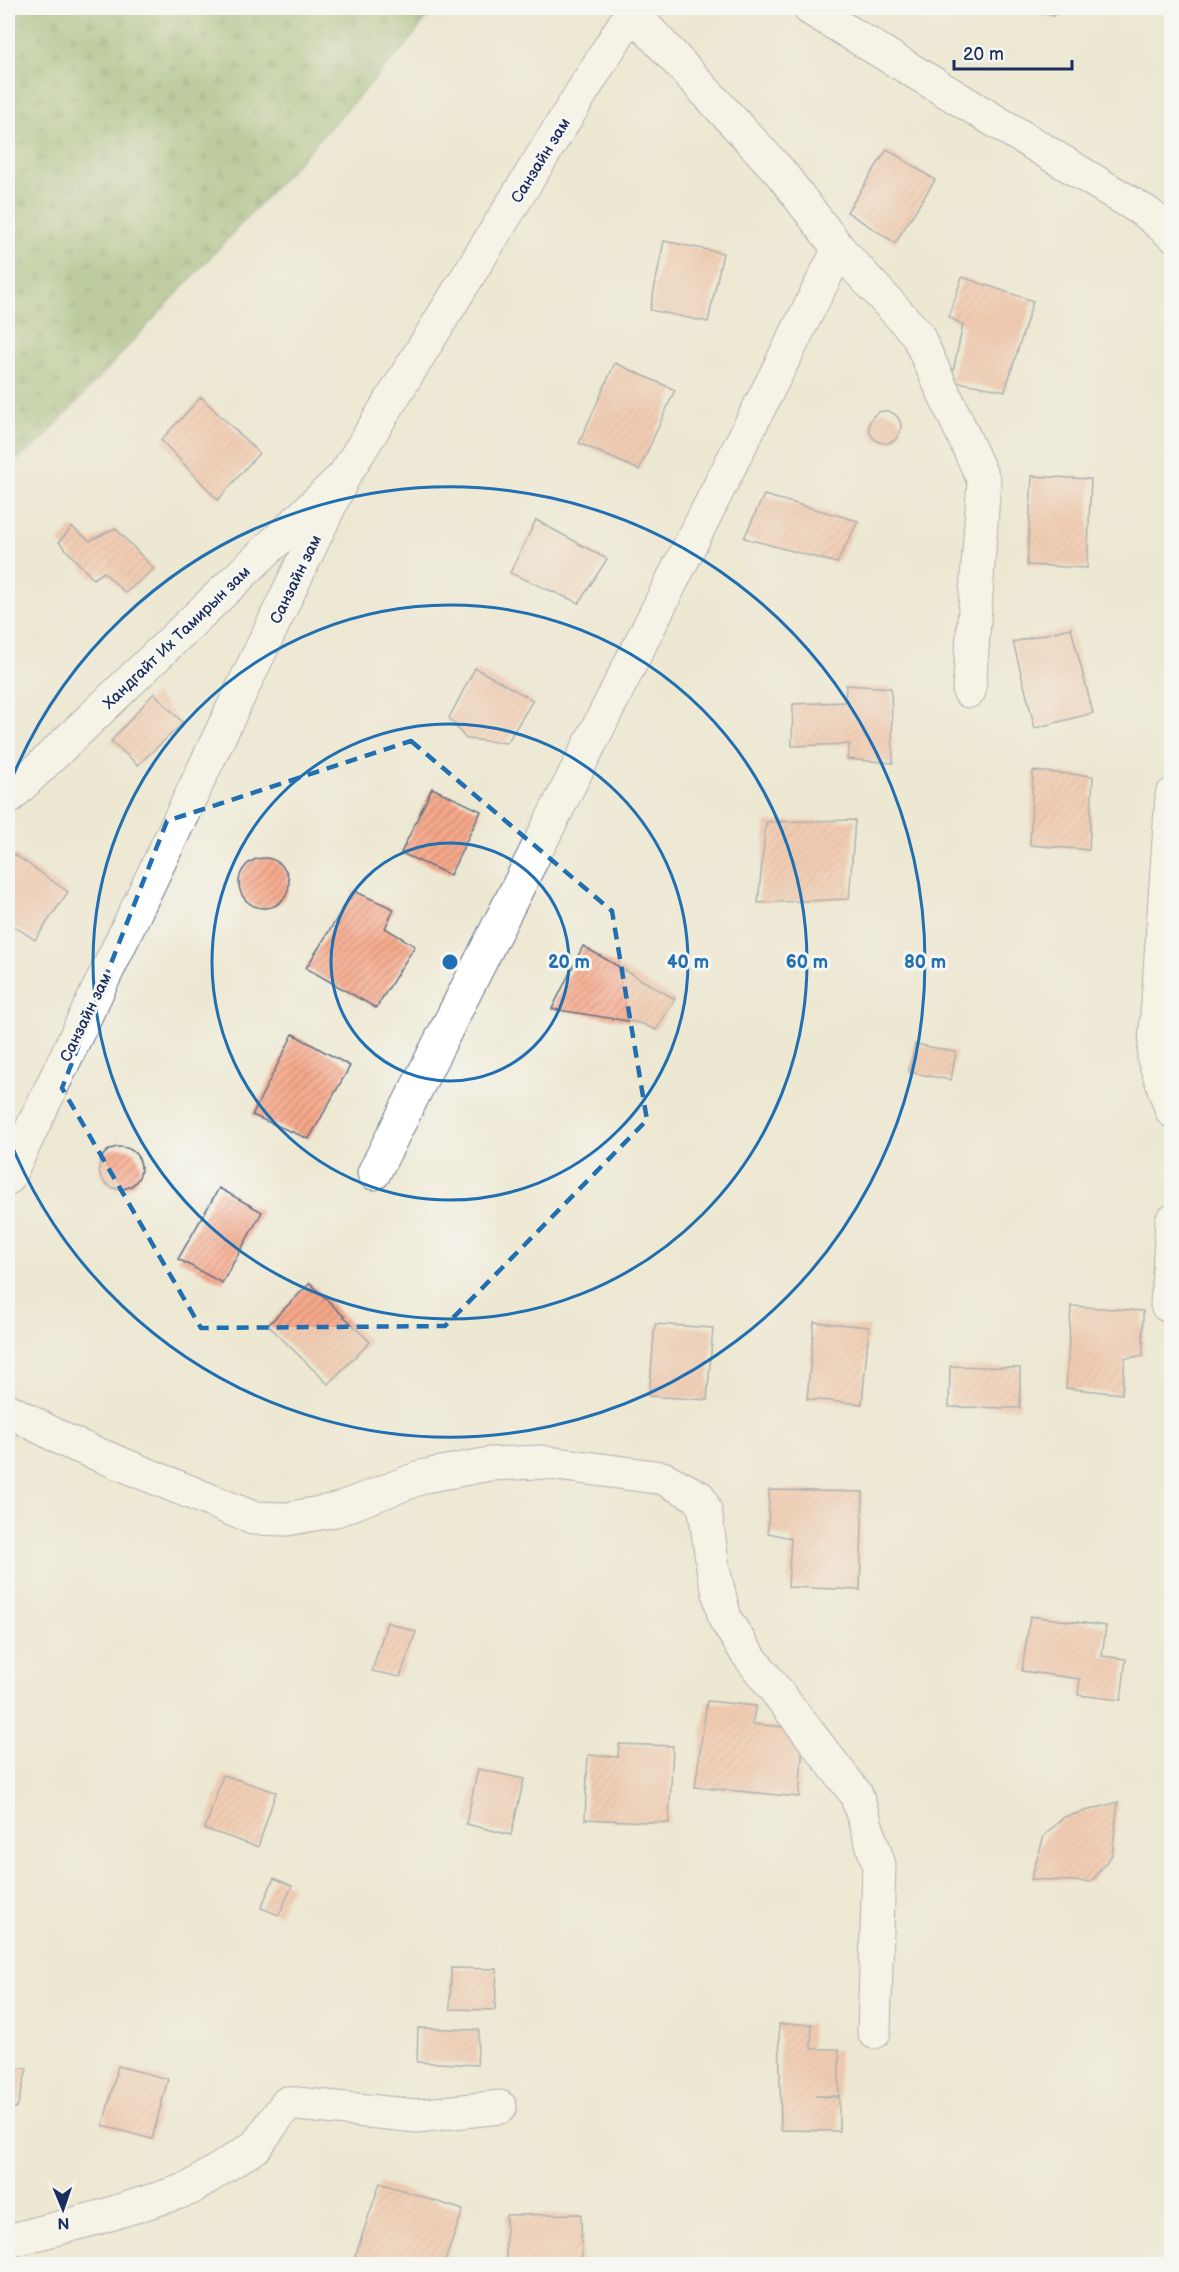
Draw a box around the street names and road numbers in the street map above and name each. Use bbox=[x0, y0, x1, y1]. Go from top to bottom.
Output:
street label: Санзайн зам bbox=[508, 115, 575, 207]
street label: Санзайн зам bbox=[267, 532, 326, 627]
street label: Хандгайт Их Тамирын зам bbox=[99, 563, 255, 713]
street label: Санзайн зам bbox=[57, 970, 116, 1065]

